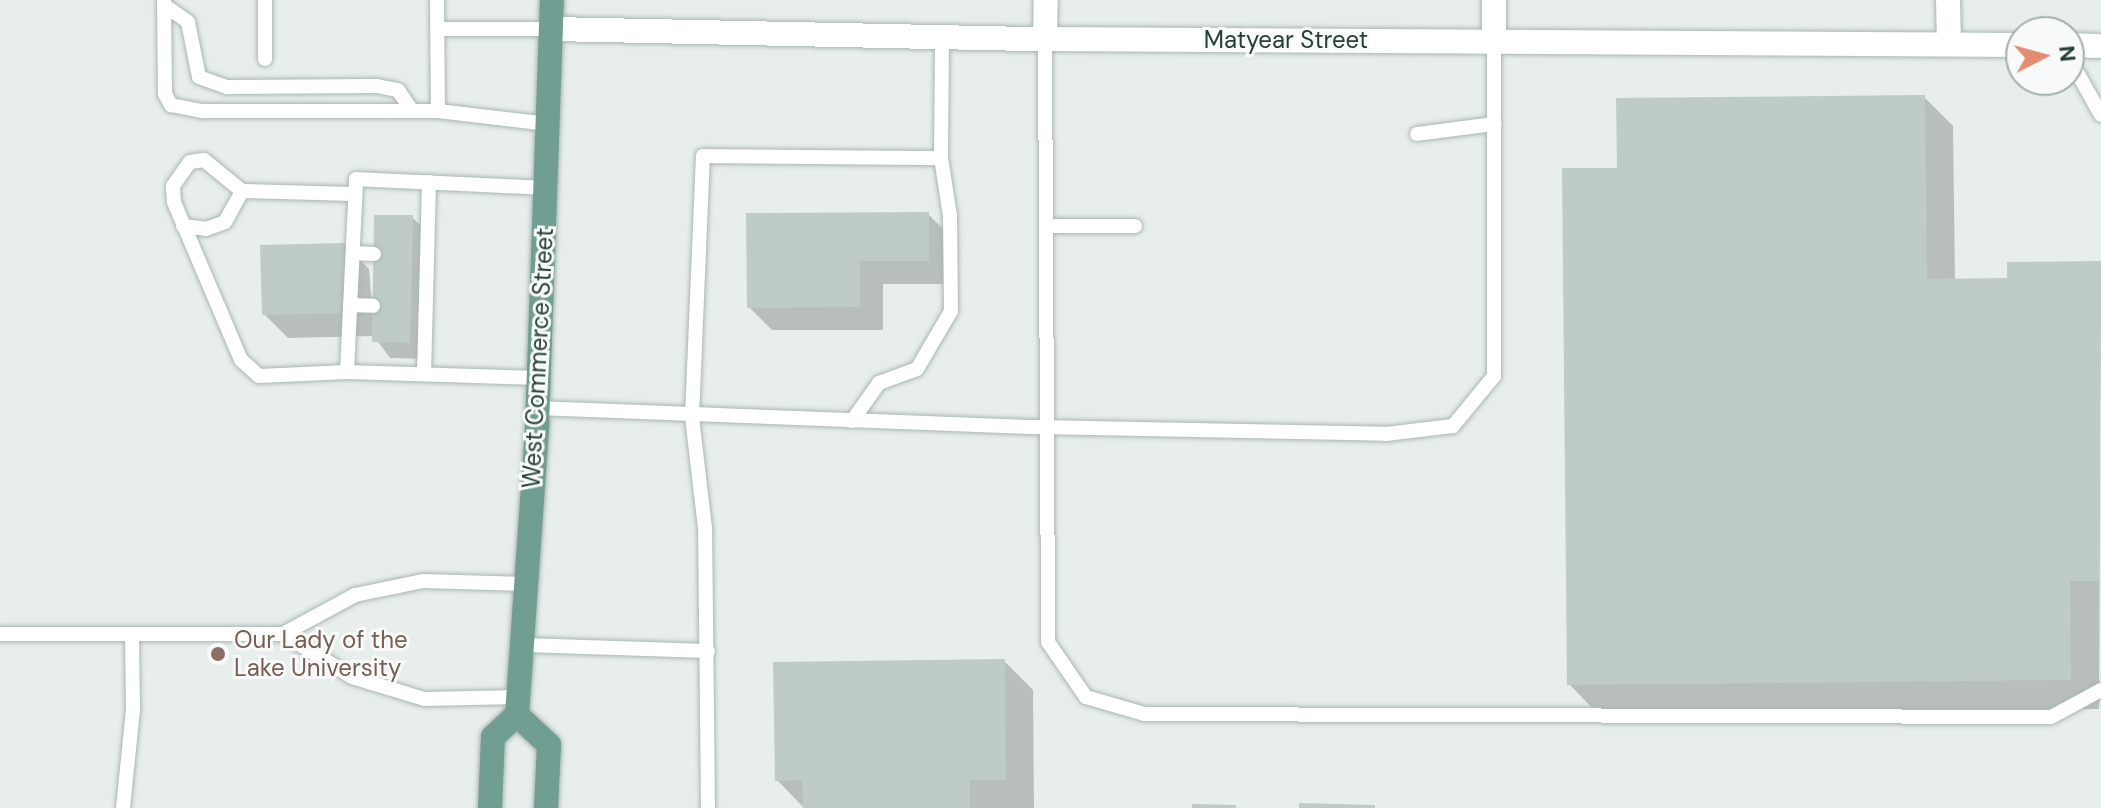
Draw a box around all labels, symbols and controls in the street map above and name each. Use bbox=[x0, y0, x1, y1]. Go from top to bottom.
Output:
north arrow bbox=[2005, 16, 2085, 96]
street label: Matyear Street bbox=[1204, 26, 1368, 54]
text: N bbox=[2052, 44, 2083, 63]
street label: West Commerce Street bbox=[517, 227, 559, 489]
place label: Our Lady of the Lake University bbox=[234, 626, 408, 682]
marker: Our Lady of the Lake University bbox=[209, 645, 227, 663]

